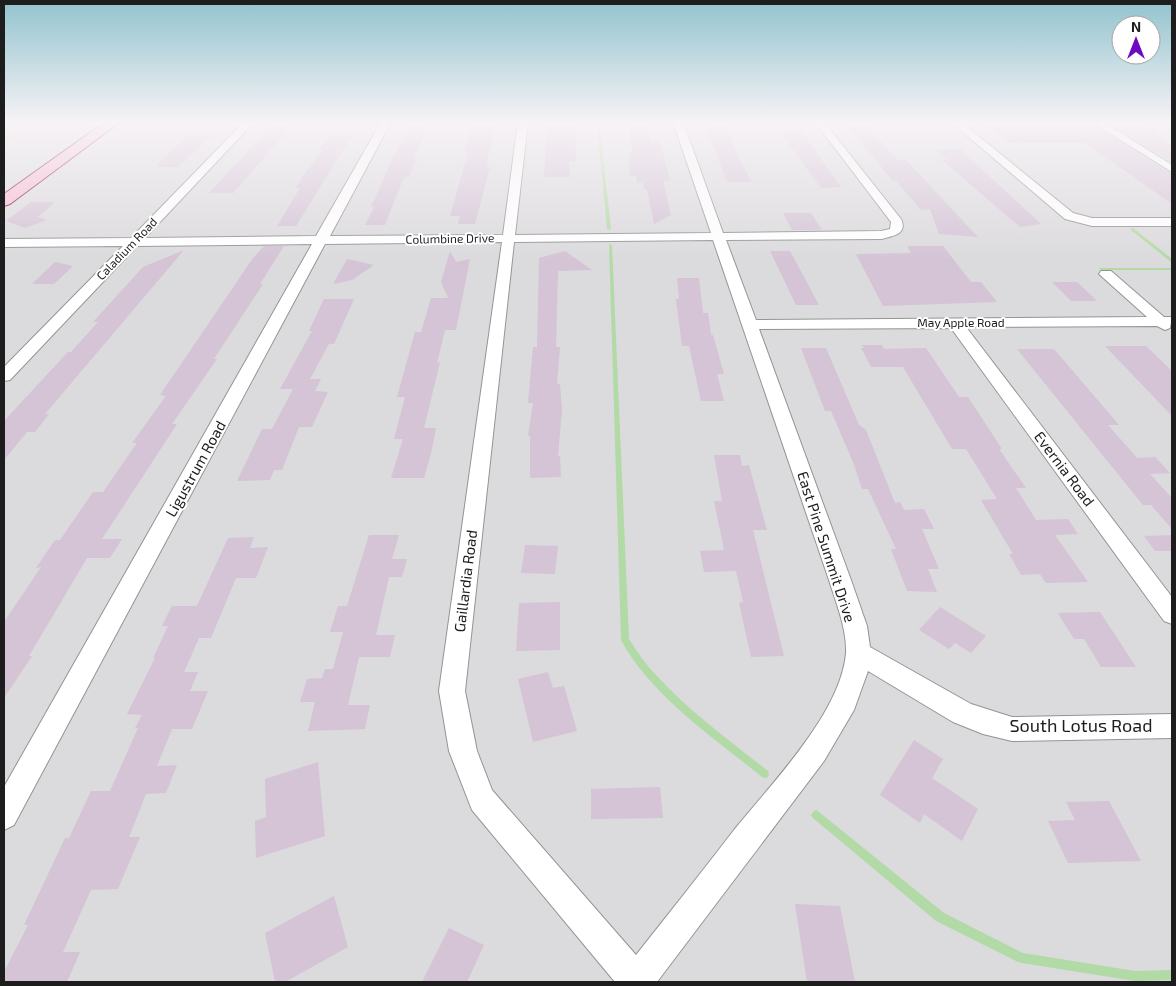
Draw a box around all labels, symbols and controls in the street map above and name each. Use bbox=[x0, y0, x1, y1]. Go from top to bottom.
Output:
north arrow bbox=[1111, 15, 1161, 65]
text: N bbox=[1131, 18, 1141, 35]
street label: Caladium Road bbox=[93, 214, 159, 282]
street label: Columbine Drive bbox=[405, 230, 495, 246]
street label: May Apple Road bbox=[917, 315, 1005, 329]
street label: Ligustrum Road bbox=[161, 417, 229, 520]
street label: Evernia Road bbox=[1031, 427, 1099, 509]
street label: East Pine Summit Drive bbox=[794, 469, 860, 624]
street label: Gaillardia Road bbox=[450, 529, 480, 633]
street label: South Lotus Road bbox=[1009, 714, 1153, 736]

